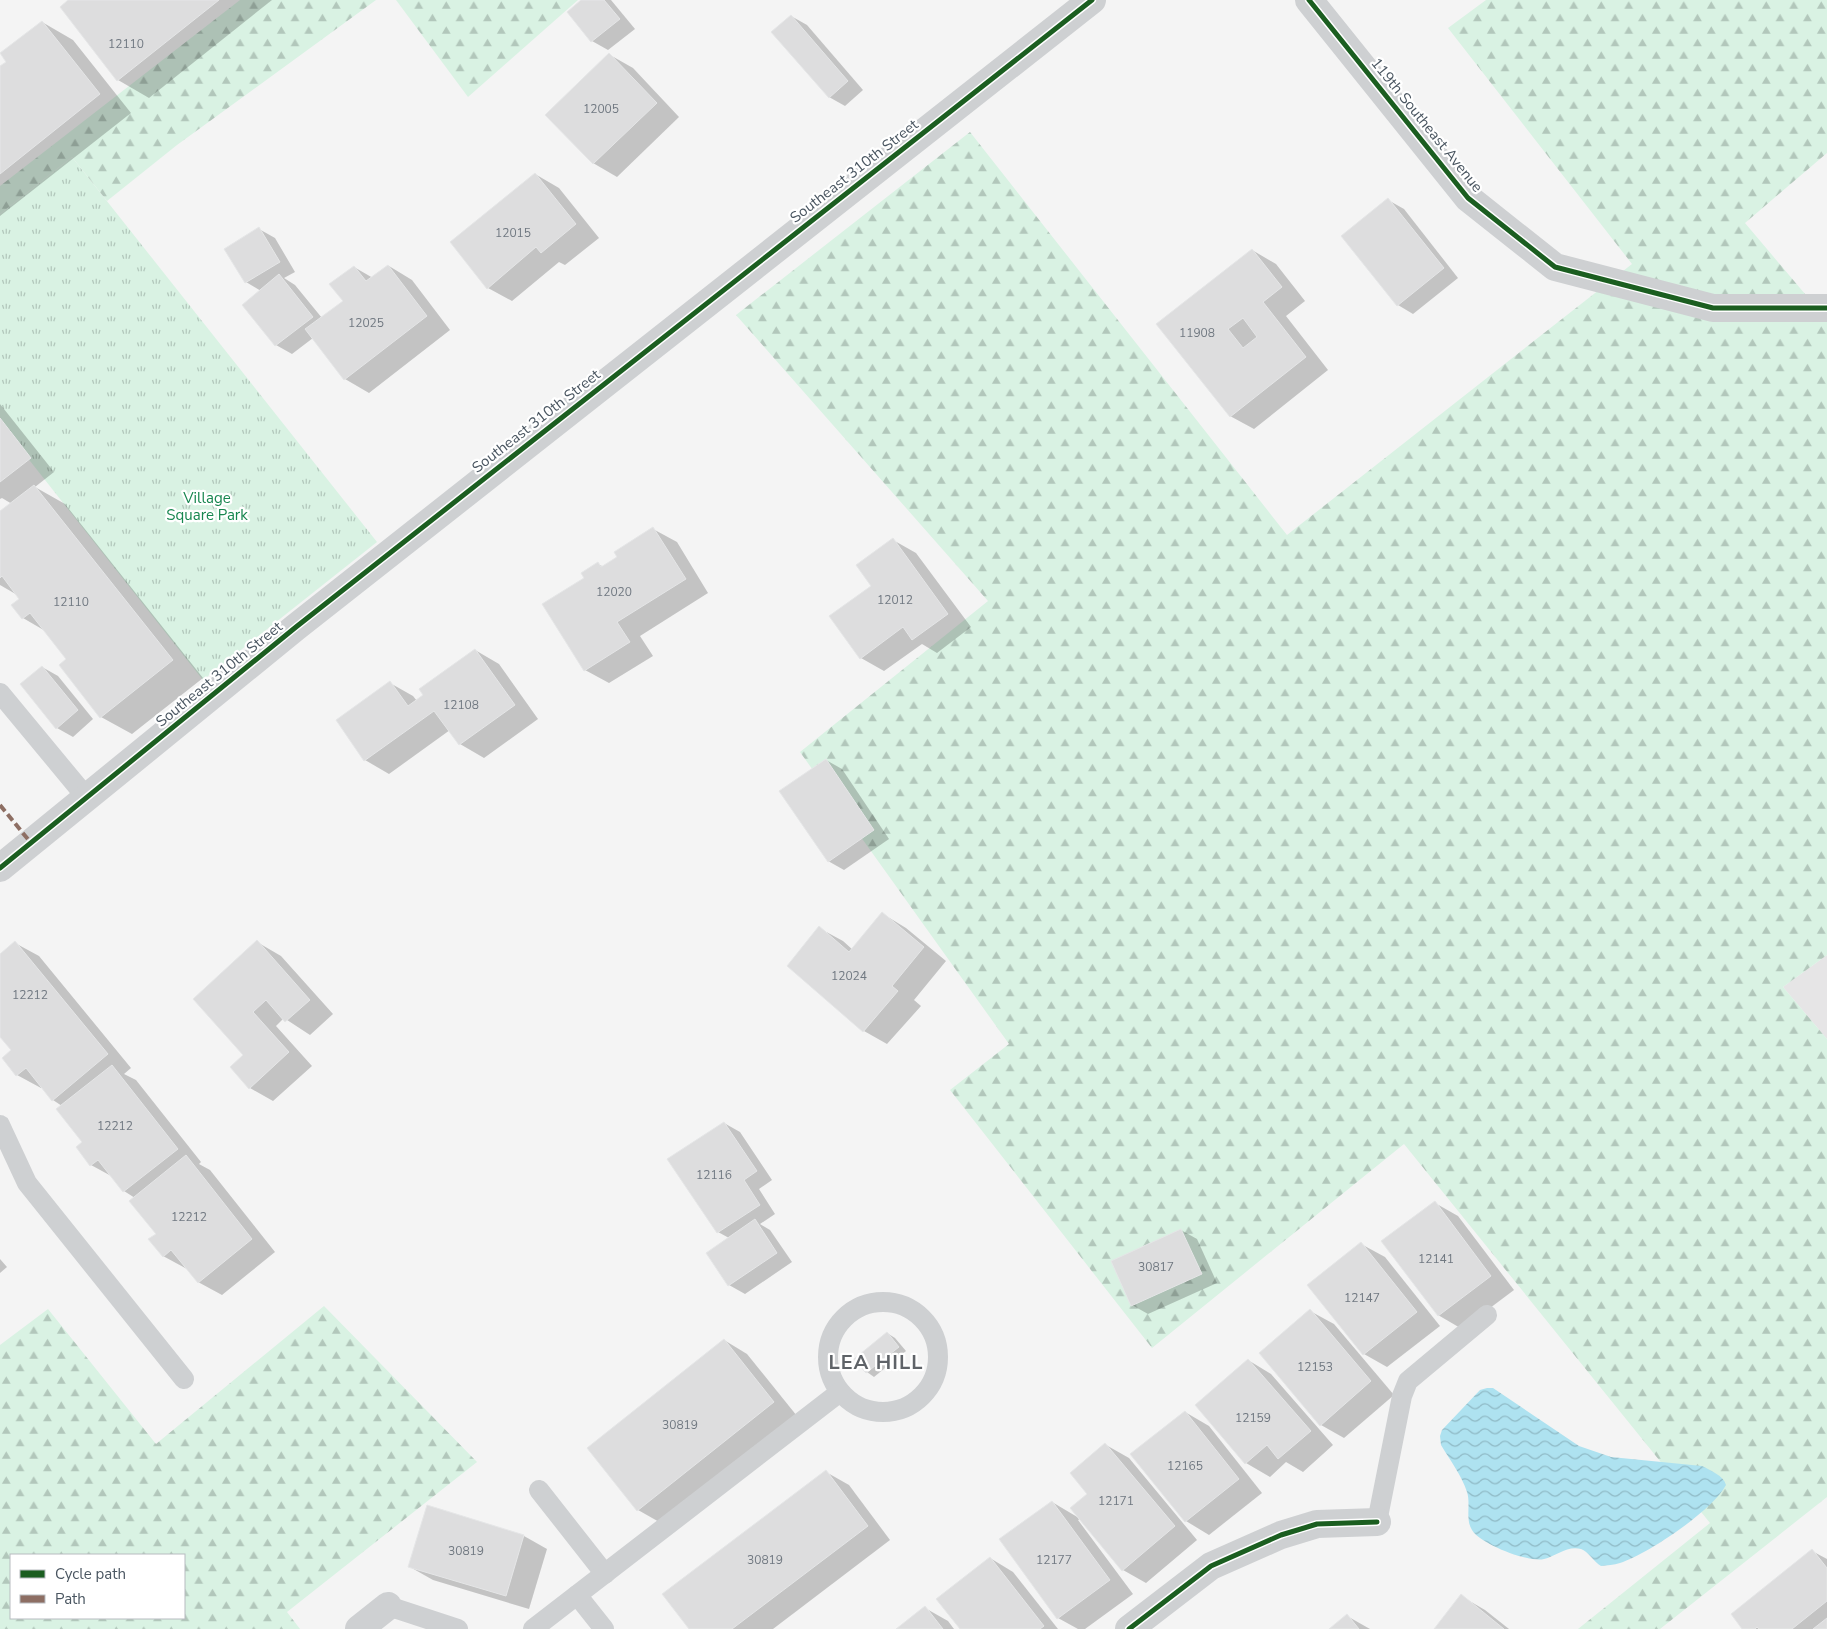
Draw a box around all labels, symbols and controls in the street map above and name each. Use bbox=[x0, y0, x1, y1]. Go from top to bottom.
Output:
house number: 12110 bbox=[108, 36, 144, 52]
street label: 119th Southeast Avenue bbox=[1366, 54, 1488, 196]
house number: 12005 bbox=[583, 101, 619, 117]
street label: Southeast 310th Street bbox=[786, 114, 923, 227]
house number: 12015 bbox=[495, 225, 531, 241]
house number: 12025 bbox=[348, 315, 384, 331]
house number: 11908 bbox=[1179, 325, 1215, 341]
street label: Southeast 310th Street bbox=[468, 364, 605, 477]
park label: Village Square Park bbox=[166, 488, 248, 525]
house number: 12020 bbox=[596, 584, 632, 600]
house number: 12012 bbox=[877, 592, 913, 608]
house number: 12110 bbox=[53, 594, 89, 610]
street label: Southeast 310th Street bbox=[152, 616, 287, 731]
house number: 12108 bbox=[443, 697, 479, 713]
house number: 12024 bbox=[831, 968, 867, 984]
house number: 12212 bbox=[12, 987, 48, 1003]
house number: 12212 bbox=[97, 1118, 133, 1134]
house number: 12116 bbox=[696, 1167, 732, 1183]
house number: 12212 bbox=[171, 1209, 207, 1225]
house number: 12141 bbox=[1418, 1251, 1454, 1267]
house number: 30817 bbox=[1138, 1259, 1174, 1275]
house number: 12147 bbox=[1344, 1290, 1380, 1306]
district label: LEA HILL bbox=[829, 1349, 923, 1376]
house number: 12153 bbox=[1297, 1359, 1333, 1375]
house number: 12159 bbox=[1235, 1410, 1271, 1426]
house number: 30819 bbox=[662, 1417, 698, 1433]
house number: 12165 bbox=[1167, 1458, 1203, 1474]
house number: 12171 bbox=[1098, 1493, 1134, 1509]
house number: 30819 bbox=[448, 1543, 484, 1559]
house number: 30819 bbox=[747, 1552, 783, 1568]
house number: 12177 bbox=[1036, 1552, 1072, 1568]
legend bbox=[10, 1554, 185, 1619]
text: Cycle path bbox=[55, 1564, 126, 1584]
text: Path bbox=[55, 1589, 86, 1609]

